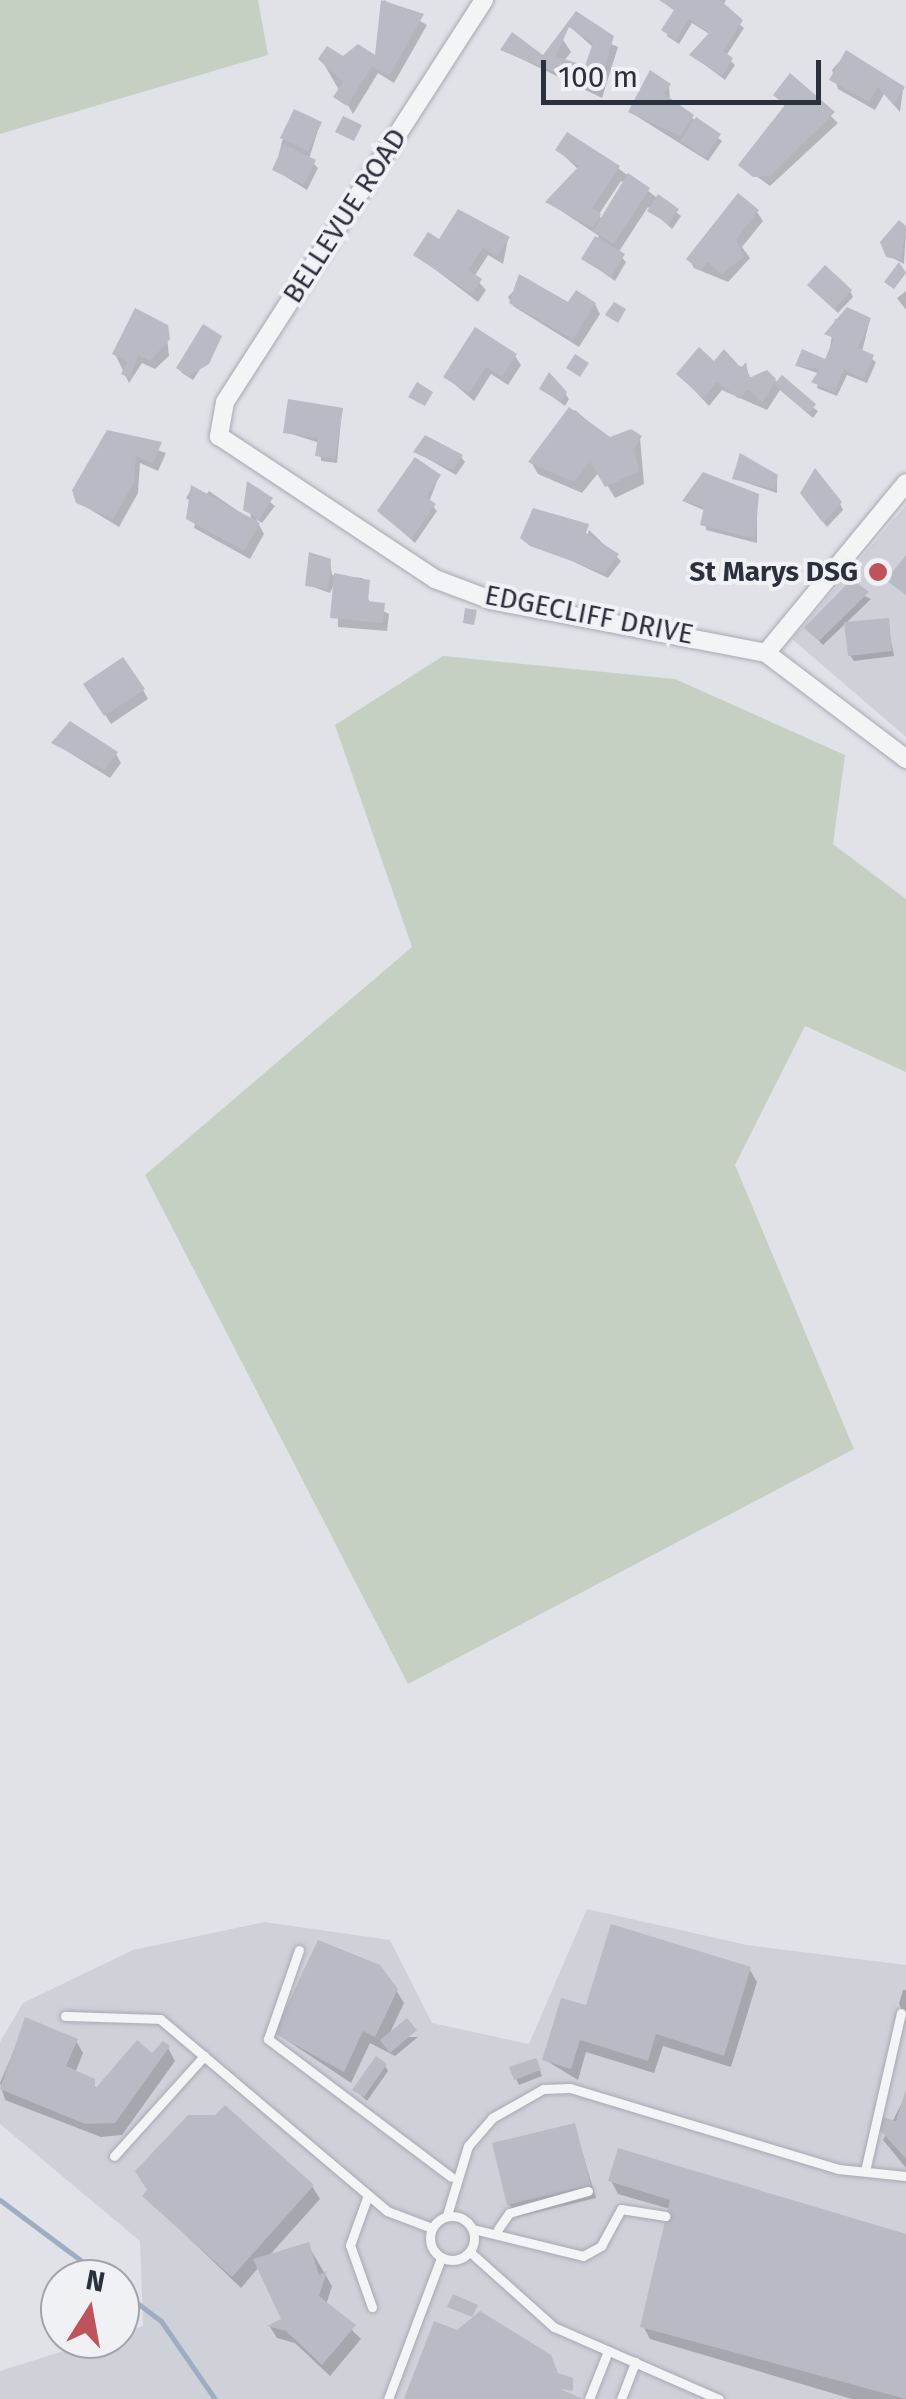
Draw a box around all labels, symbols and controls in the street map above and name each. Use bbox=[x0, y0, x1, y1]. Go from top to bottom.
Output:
scale bar bbox=[546, 40, 826, 102]
text: 100 m bbox=[558, 59, 638, 95]
street label: BELLEVUE ROAD bbox=[276, 122, 414, 310]
place label: St Marys DSG bbox=[689, 555, 858, 589]
marker: St Marys DSG bbox=[867, 561, 889, 583]
street label: EDGECLIFF DRIVE bbox=[482, 578, 696, 652]
north arrow bbox=[40, 2259, 140, 2359]
text: N bbox=[83, 2263, 108, 2299]

